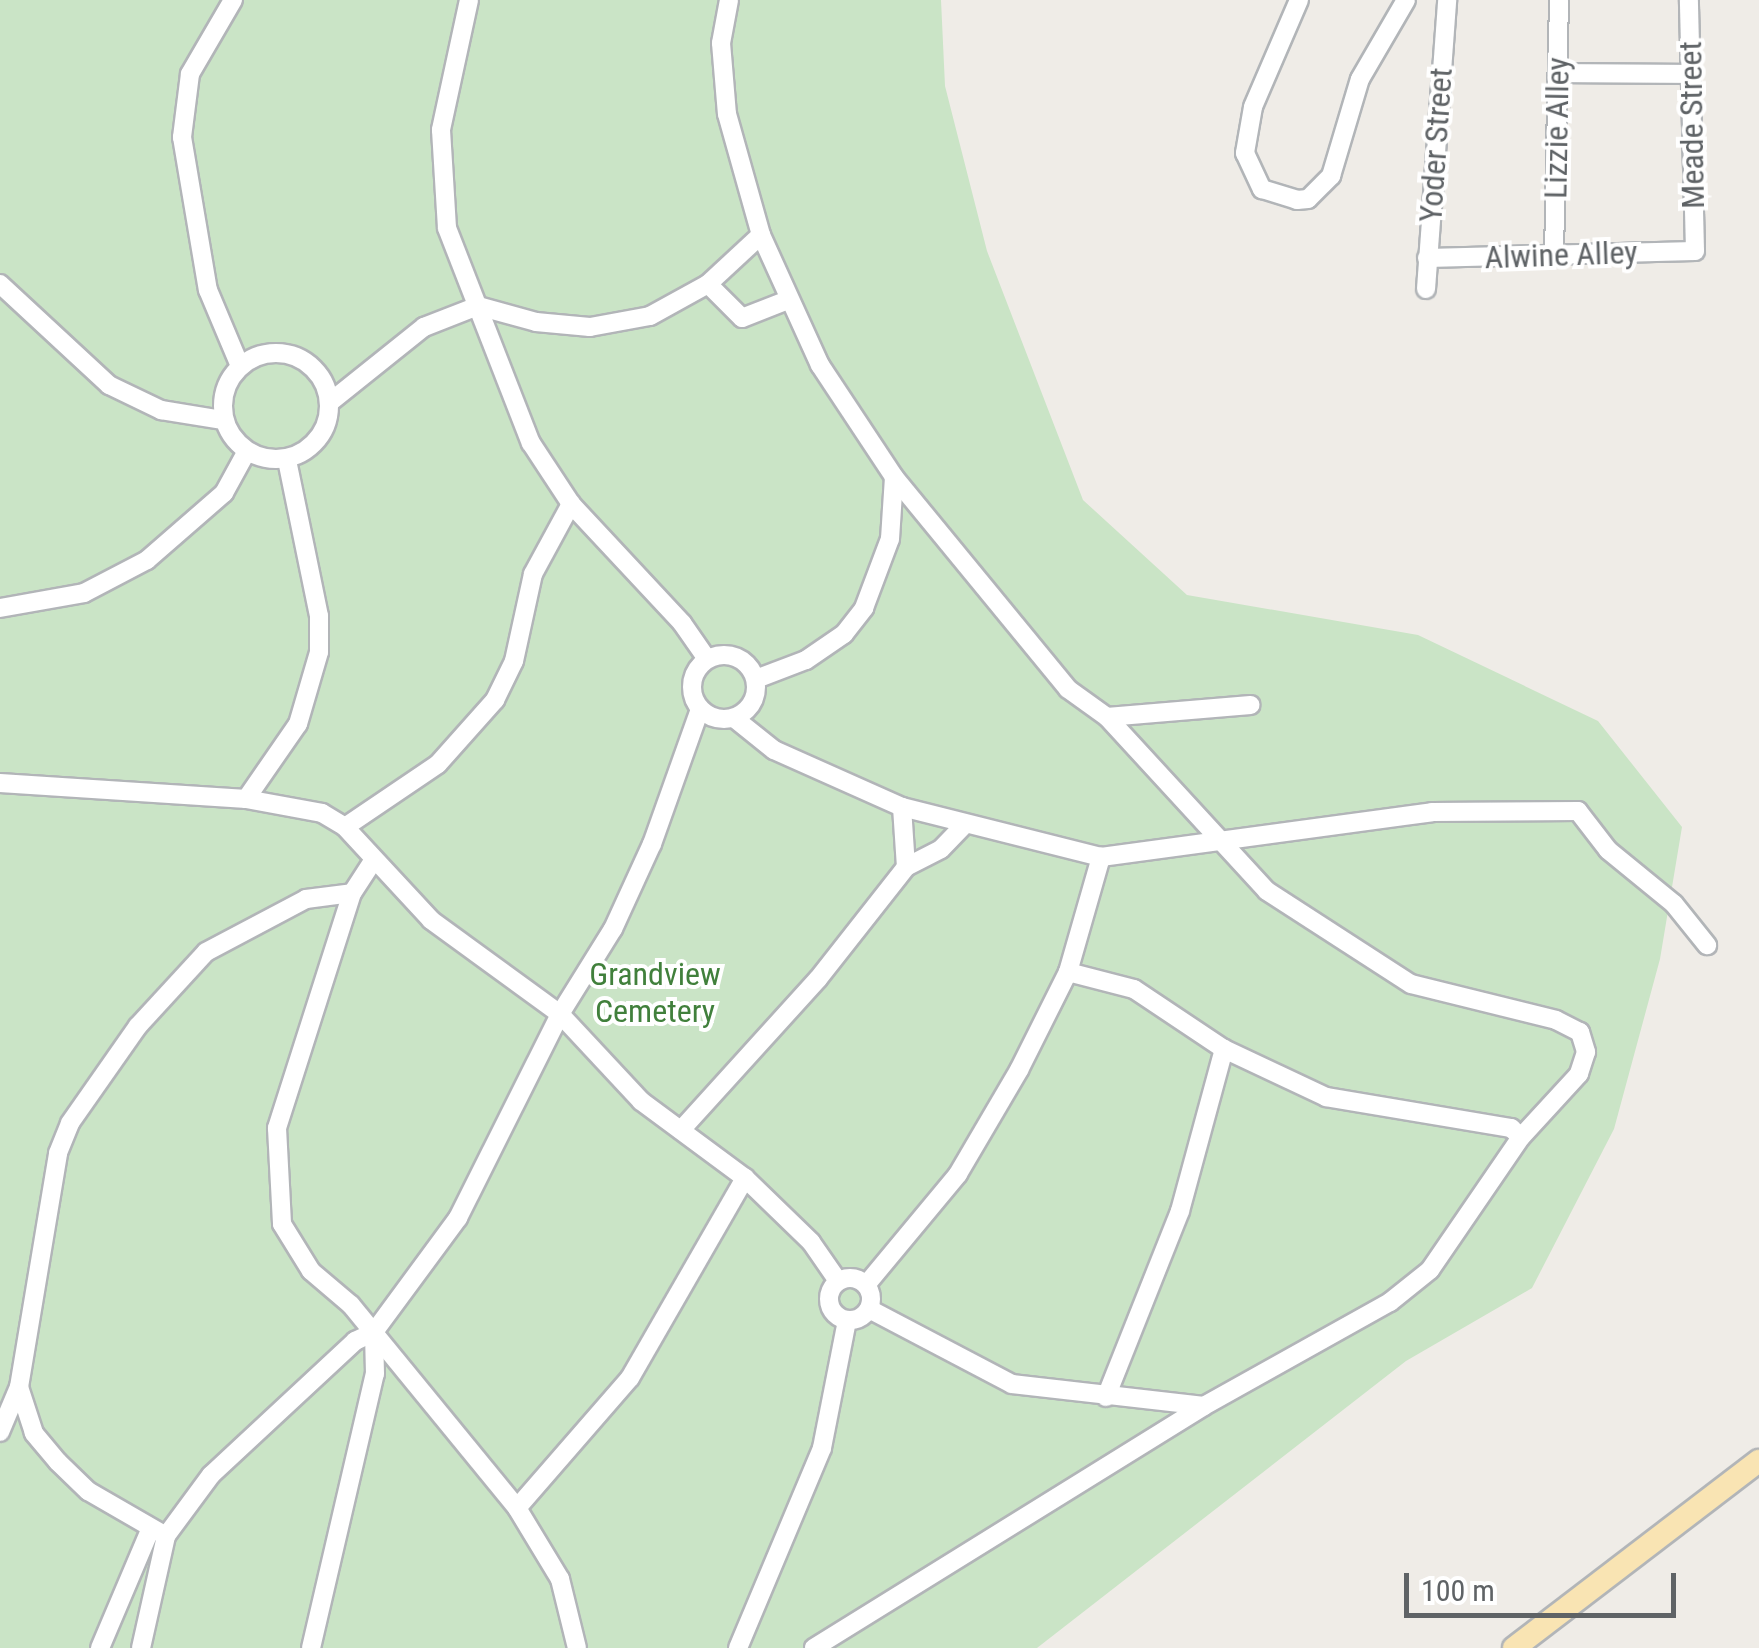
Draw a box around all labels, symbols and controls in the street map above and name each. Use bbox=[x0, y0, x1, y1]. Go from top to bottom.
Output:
street label: Meade Street bbox=[1671, 41, 1713, 209]
street label: Lizzie Alley bbox=[1537, 57, 1577, 199]
street label: Yoder Street bbox=[1411, 66, 1461, 224]
street label: Alwine Alley bbox=[1484, 233, 1638, 277]
park label: Grandview Cemetery bbox=[589, 956, 721, 1031]
scale bar bbox=[1409, 1553, 1682, 1615]
text: 100 m bbox=[1421, 1573, 1495, 1608]

